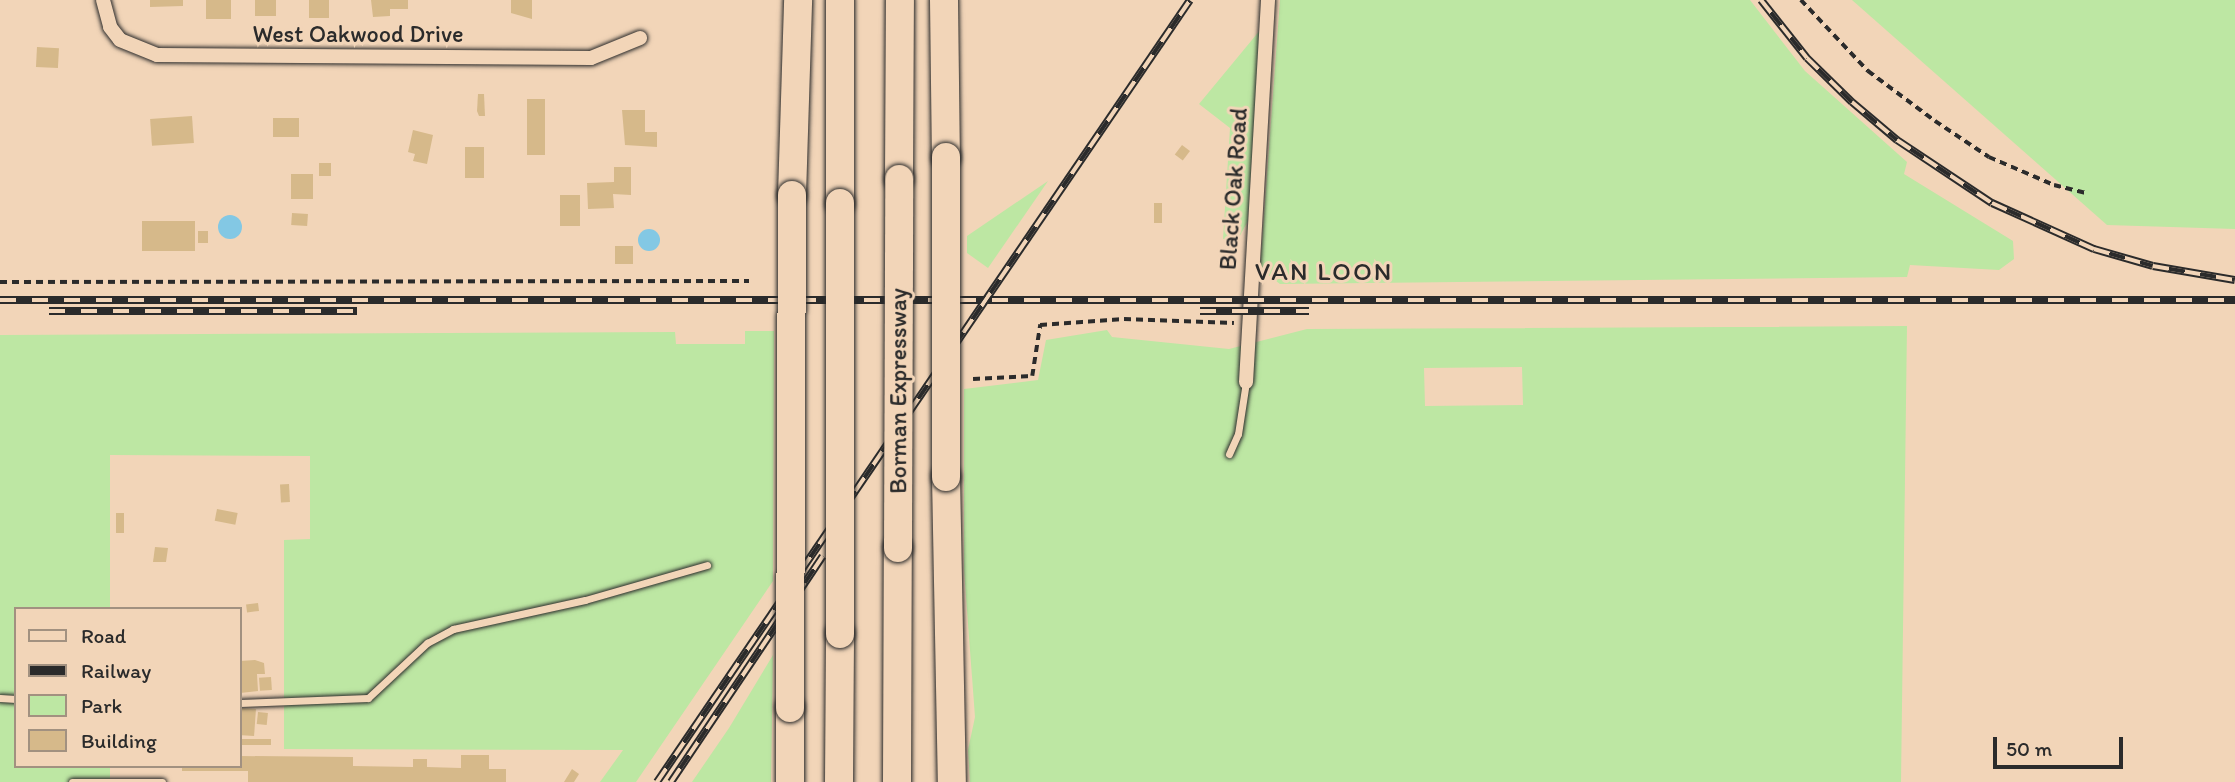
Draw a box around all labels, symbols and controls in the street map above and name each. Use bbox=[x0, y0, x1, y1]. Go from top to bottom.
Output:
street label: West Oakwood Drive bbox=[252, 20, 464, 48]
street label: Black Oak Road bbox=[1213, 107, 1253, 271]
district label: VAN LOON bbox=[1256, 256, 1392, 288]
street label: Borman Expressway bbox=[884, 288, 912, 494]
legend bbox=[14, 607, 242, 768]
text: Road bbox=[81, 623, 126, 648]
text: Railway bbox=[81, 658, 151, 683]
text: Park bbox=[81, 693, 122, 718]
scale bar bbox=[1997, 722, 2126, 766]
text: Building bbox=[81, 728, 157, 753]
text: 50 m bbox=[2006, 736, 2052, 761]

